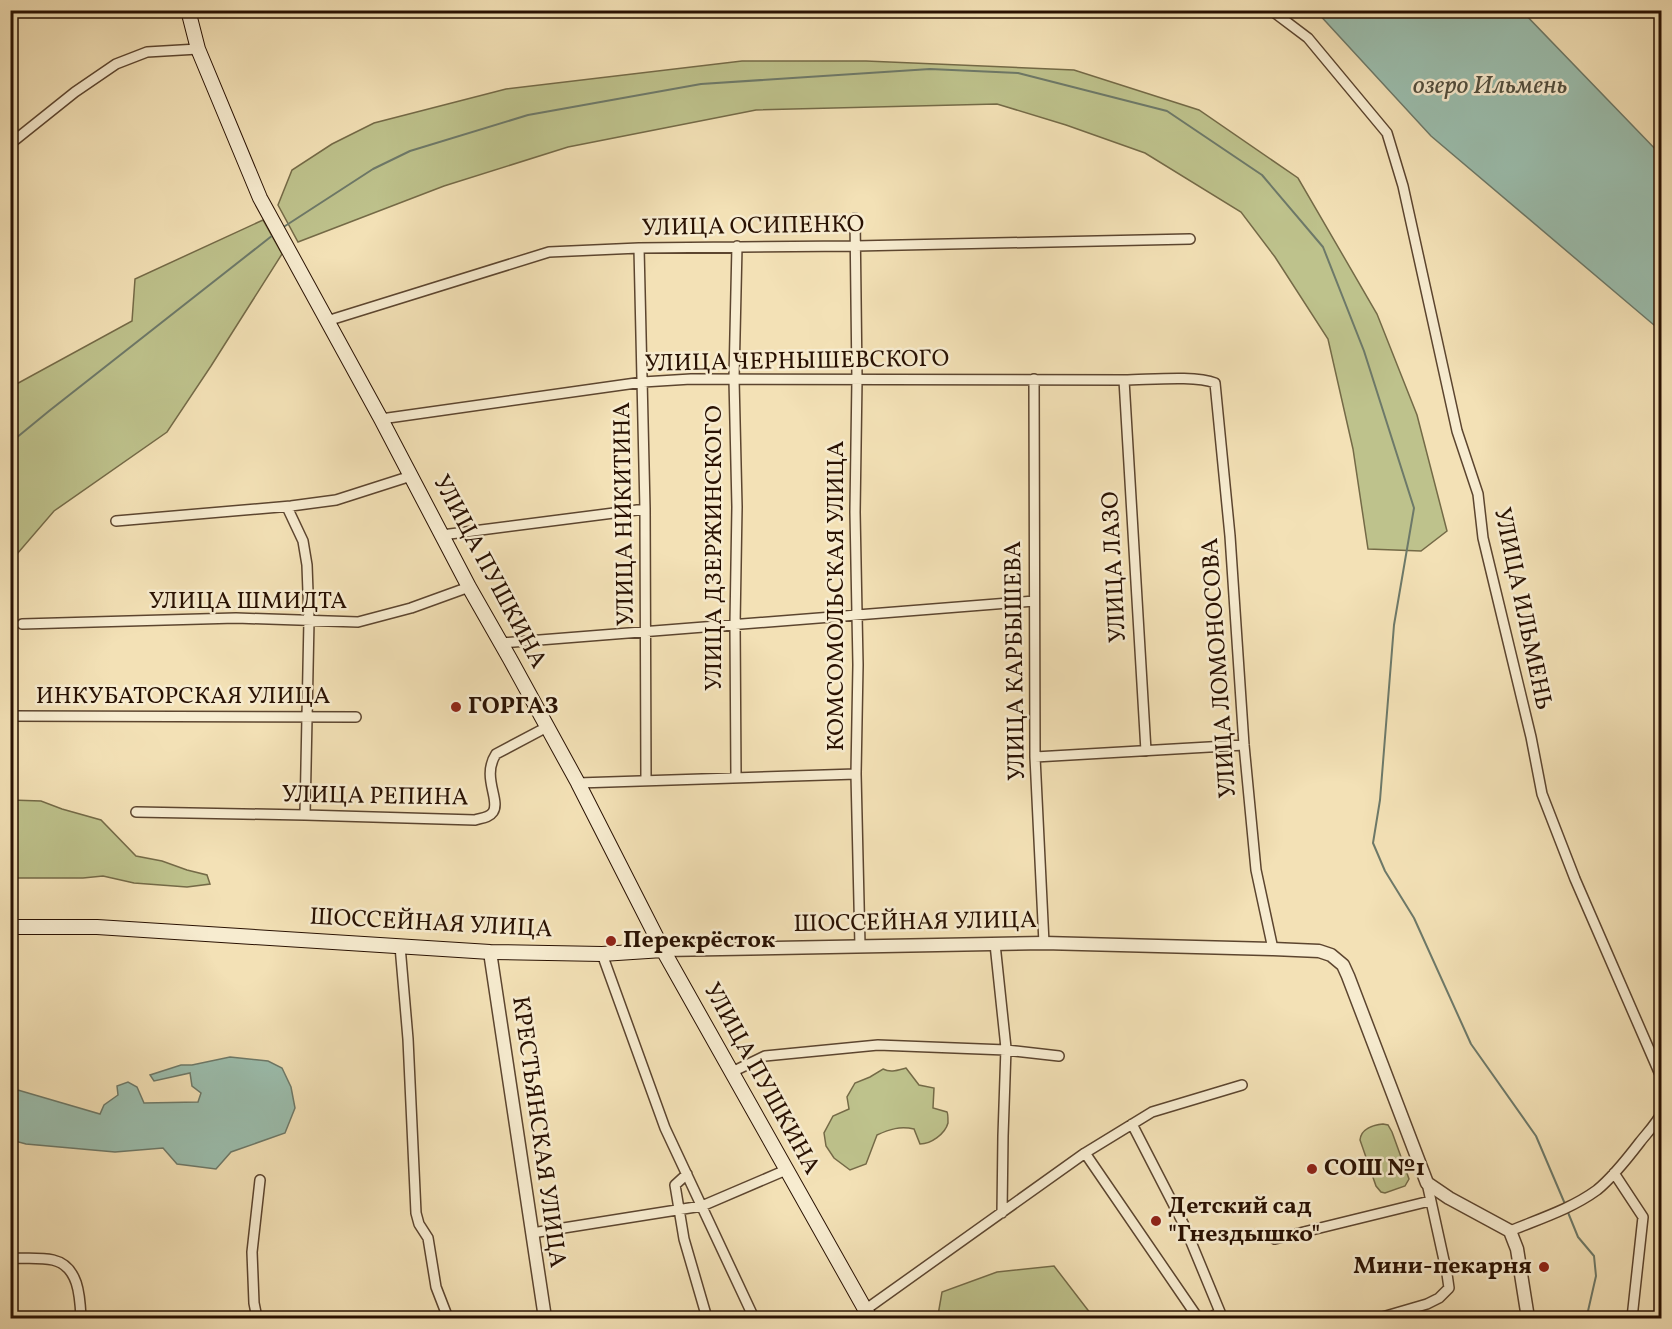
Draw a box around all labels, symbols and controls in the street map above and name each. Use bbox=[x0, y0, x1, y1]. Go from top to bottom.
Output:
water label: озеро Ильмень bbox=[1413, 68, 1568, 104]
street label: УЛИЦА ОСИПЕНКО bbox=[641, 208, 865, 246]
street label: УЛИЦА ЧЕРНЫШЕВСКОГО bbox=[644, 342, 950, 382]
street label: УЛИЦА НИКИТИНА bbox=[606, 402, 644, 626]
street label: УЛИЦА ДЗЕРЖИНСКОГО bbox=[698, 405, 732, 691]
street label: КОМСОМОЛЬСКАЯ УЛИЦА bbox=[820, 441, 854, 751]
street label: УЛИЦА ПУШКИНА bbox=[424, 469, 554, 675]
street label: УЛИЦА ЛАЗО bbox=[1094, 490, 1136, 644]
street label: УЛИЦА ИЛЬМЕНЬ bbox=[1484, 505, 1560, 713]
street label: УЛИЦА ЛОМОНОСОВА bbox=[1194, 537, 1246, 799]
street label: УЛИЦА КАРБЫШЕВА bbox=[997, 541, 1035, 781]
street label: УЛИЦА ШМИДТА bbox=[149, 585, 347, 619]
street label: ИНКУБАТОРСКАЯ УЛИЦА bbox=[36, 680, 330, 714]
place label: ГОРГАЗ bbox=[468, 690, 559, 724]
marker: ГОРГАЗ bbox=[449, 700, 463, 714]
street label: УЛИЦА РЕПИНА bbox=[281, 778, 469, 816]
street label: ШОССЕЙНАЯ УЛИЦА bbox=[309, 901, 554, 947]
street label: ШОССЕЙНАЯ УЛИЦА bbox=[793, 904, 1037, 942]
place label: Перекрёсток bbox=[623, 924, 775, 958]
marker: Перекрёсток bbox=[604, 934, 618, 948]
street label: УЛИЦА ПУШКИНА bbox=[694, 977, 828, 1181]
street label: КРЕСТЬЯНСКАЯ УЛИЦА bbox=[502, 994, 574, 1270]
place label: СОШ №1 bbox=[1324, 1152, 1425, 1186]
marker: СОШ №1 bbox=[1305, 1162, 1319, 1176]
place label: Детский сад "Гнездышко" bbox=[1168, 1190, 1320, 1252]
marker: Детский сад "Гнездышко" bbox=[1149, 1214, 1163, 1228]
place label: Мини-пекарня bbox=[1353, 1250, 1532, 1284]
marker: Мини-пекарня bbox=[1537, 1260, 1551, 1274]

